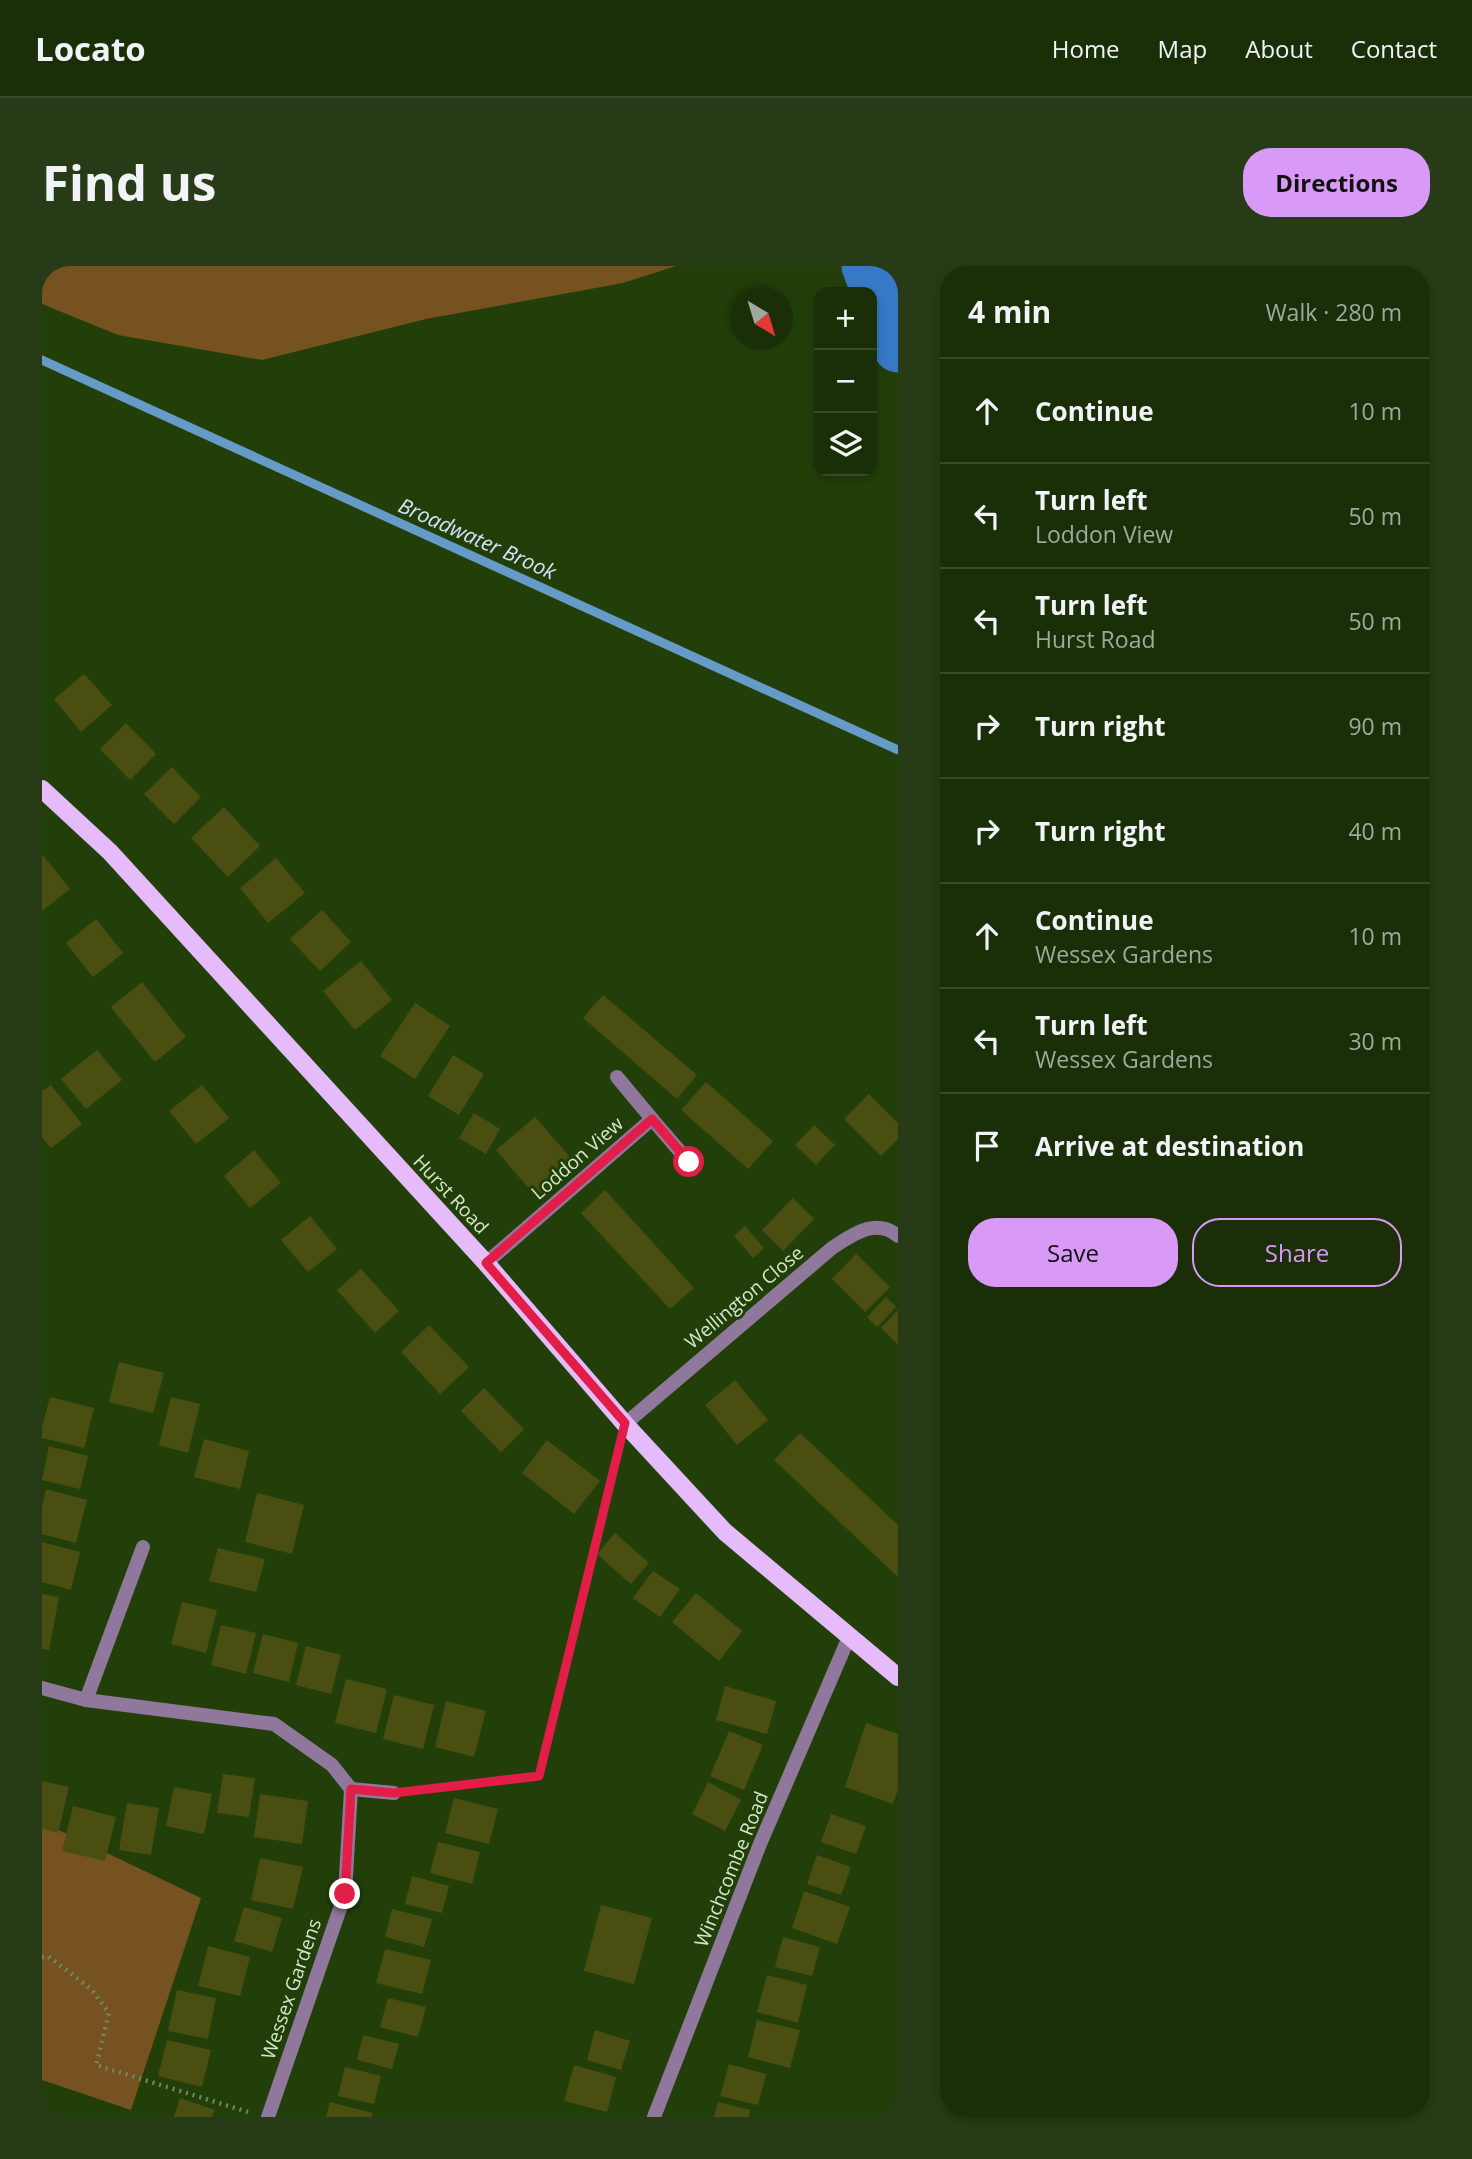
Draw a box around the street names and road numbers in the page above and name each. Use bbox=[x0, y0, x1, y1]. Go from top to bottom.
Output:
street label: Loddon View bbox=[525, 1111, 629, 1205]
street label: Hurst Road bbox=[408, 1149, 494, 1239]
street label: Wellington Close bbox=[679, 1240, 809, 1354]
street label: Winchcombe Road bbox=[688, 1787, 774, 1951]
street label: Wessex Gardens bbox=[255, 1915, 327, 2063]

